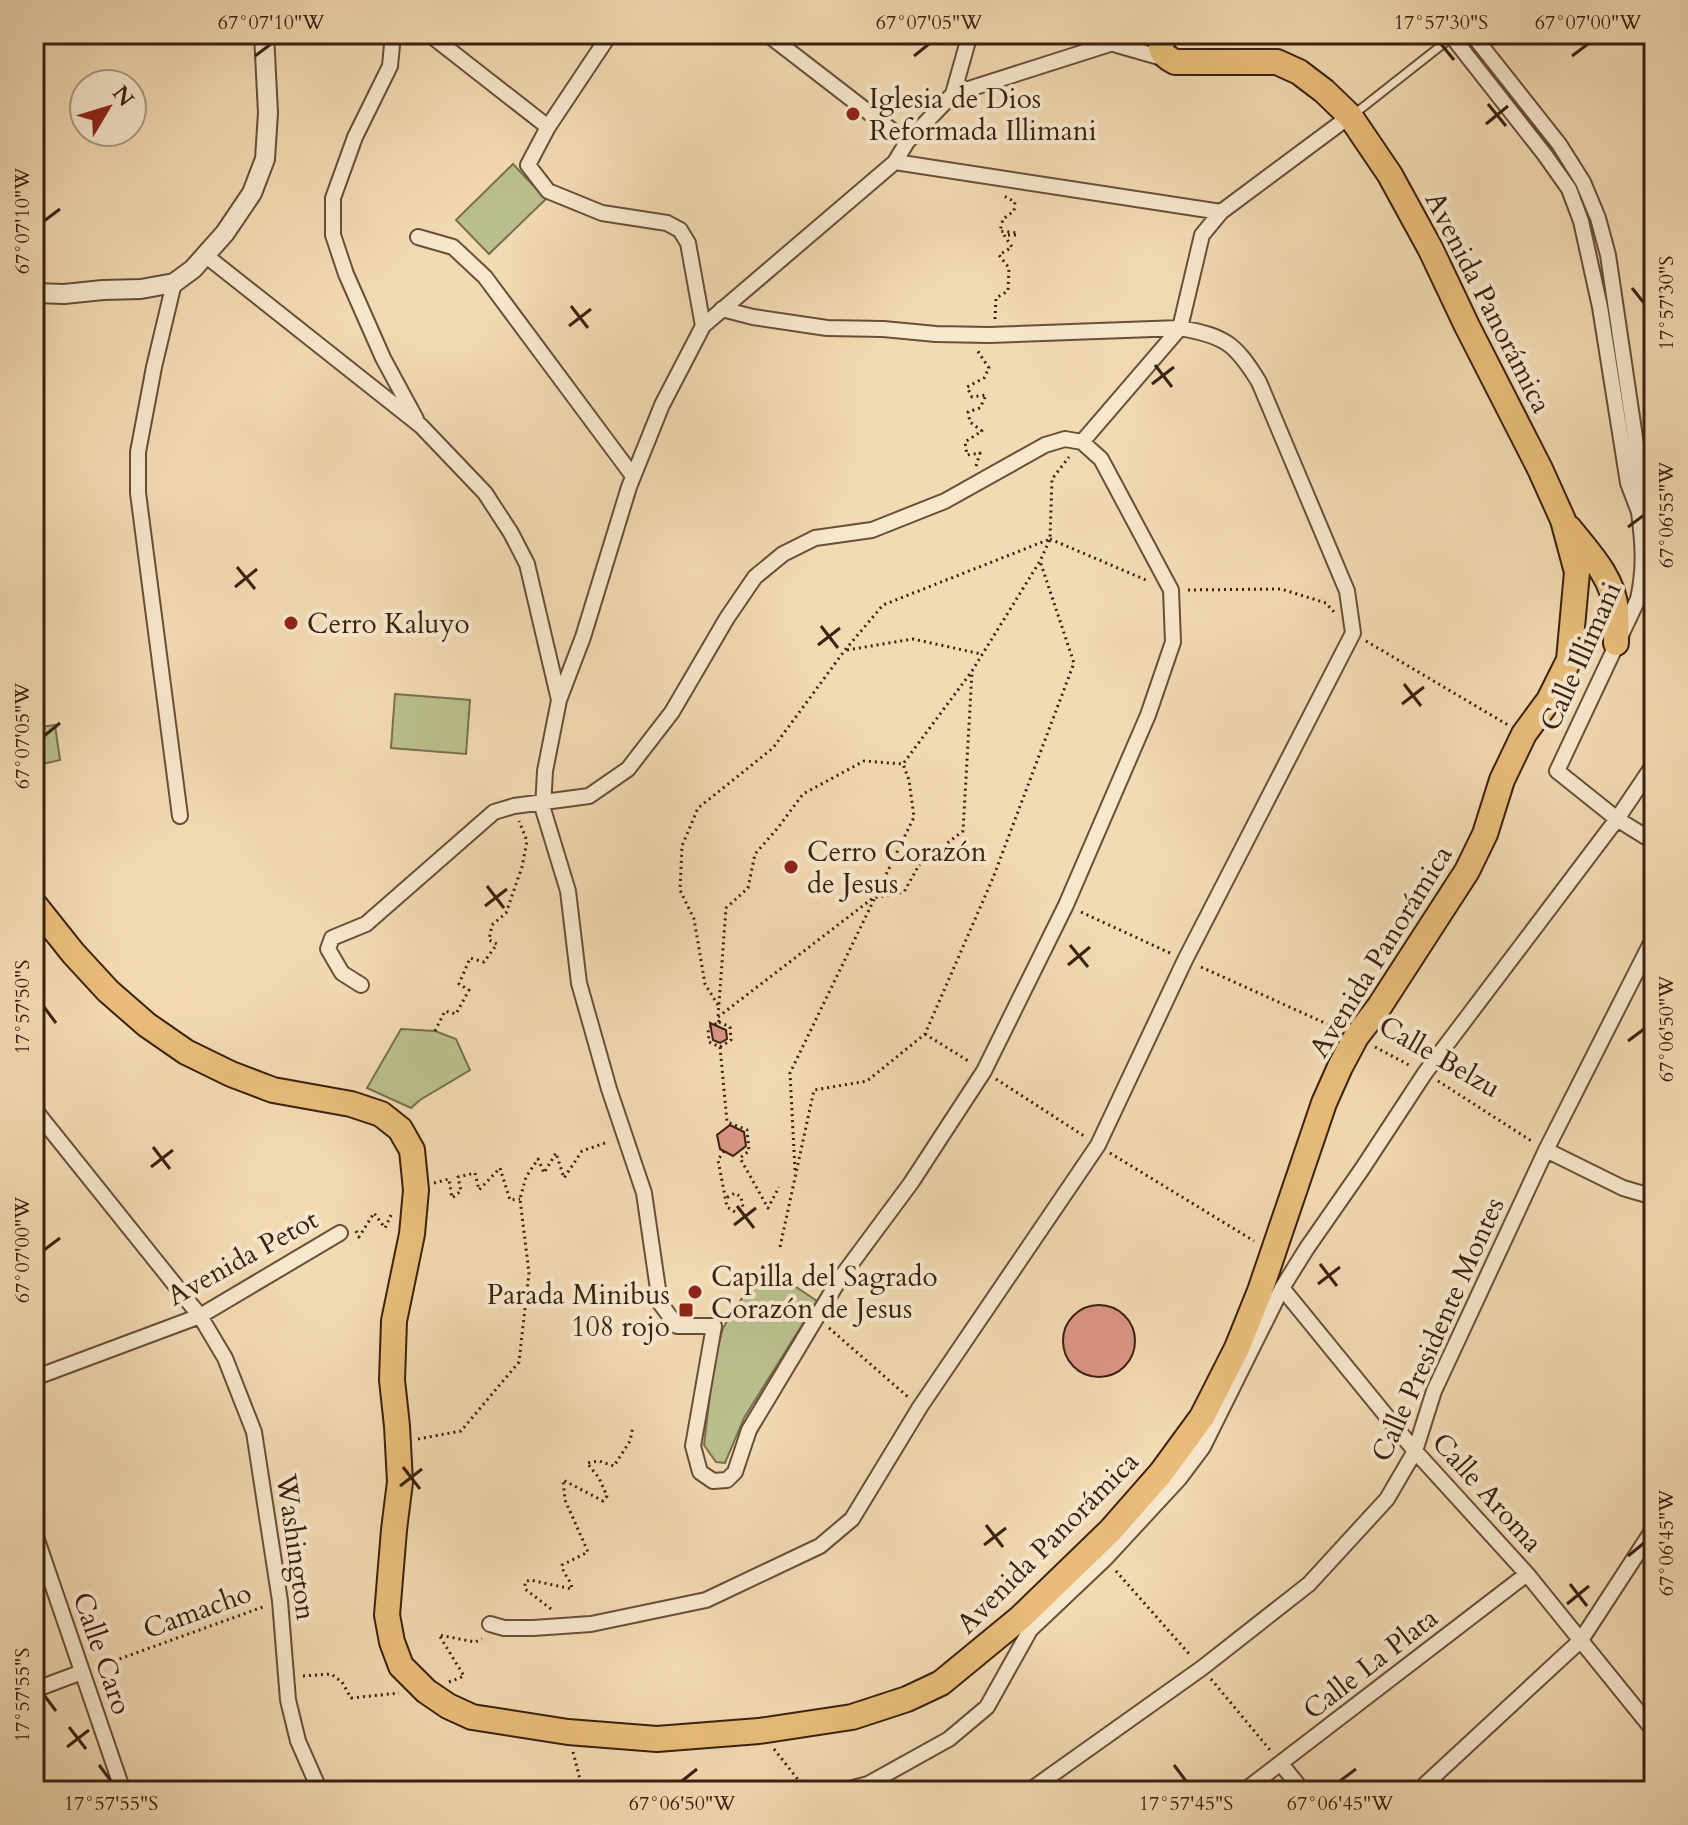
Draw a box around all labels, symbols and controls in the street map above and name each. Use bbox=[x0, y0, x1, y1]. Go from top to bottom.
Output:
text: 67°07'10"W bbox=[218, 9, 325, 36]
text: 67°07'05"W bbox=[876, 9, 983, 36]
text: 17°57'30"S bbox=[1394, 9, 1488, 36]
text: 67°07'00"W bbox=[1535, 9, 1642, 36]
north arrow bbox=[68, 68, 148, 148]
text: N bbox=[105, 80, 141, 113]
place label: Iglesia de Dios Reformada Illimani bbox=[869, 80, 1097, 150]
marker: Iglesia de Dios Reformada Illimani bbox=[844, 105, 862, 123]
text: 67°07'10"W bbox=[9, 167, 36, 274]
street label: Avenida Panorámica bbox=[1416, 185, 1560, 420]
text: 17°57'30"S bbox=[1653, 256, 1680, 350]
text: 67°06'55"W bbox=[1653, 461, 1680, 568]
street label: Calle Illimani bbox=[1531, 576, 1631, 737]
place label: Cerro Kaluyo bbox=[307, 605, 470, 643]
marker: Cerro Kaluyo bbox=[282, 614, 300, 632]
text: 67°07'05"W bbox=[9, 682, 36, 789]
place label: Cerro Corazón de Jesus bbox=[807, 833, 987, 903]
street label: Avenida Panorámica bbox=[1300, 838, 1461, 1065]
marker: Cerro Corazón de Jesus bbox=[782, 858, 800, 876]
text: 17°57'50"S bbox=[9, 960, 36, 1054]
text: 67°06'50"W bbox=[1653, 975, 1680, 1082]
street label: Calle Belzu bbox=[1372, 1007, 1507, 1107]
street label: Calle Presidente Montes bbox=[1362, 1191, 1513, 1468]
text: 67°07'00"W bbox=[9, 1196, 36, 1303]
street label: Avenida Petot bbox=[160, 1201, 325, 1315]
place label: Capilla del Sagrado Corazón de Jesus bbox=[711, 1258, 938, 1328]
place label: Parada Minibus 108 rojo bbox=[487, 1276, 670, 1346]
marker: Capilla del Sagrado Corazón de Jesus bbox=[686, 1283, 704, 1301]
marker: Parada Minibus 108 rojo bbox=[677, 1301, 695, 1319]
street label: Calle Aroma bbox=[1423, 1425, 1551, 1561]
street label: Avenida Panorámica bbox=[948, 1443, 1147, 1642]
street label: Washington bbox=[267, 1471, 325, 1623]
text: 67°06'45"W bbox=[1653, 1489, 1680, 1596]
street label: Camacho bbox=[138, 1574, 257, 1648]
street label: Calle Caro bbox=[63, 1587, 141, 1719]
street label: Calle La Plata bbox=[1295, 1599, 1446, 1728]
text: 17°57'55"S bbox=[9, 1648, 36, 1742]
text: 17°57'55"S bbox=[64, 1790, 158, 1817]
text: 67°06'50"W bbox=[629, 1790, 736, 1817]
text: 17°57'45"S bbox=[1139, 1790, 1233, 1817]
text: 67°06'45"W bbox=[1287, 1790, 1394, 1817]

